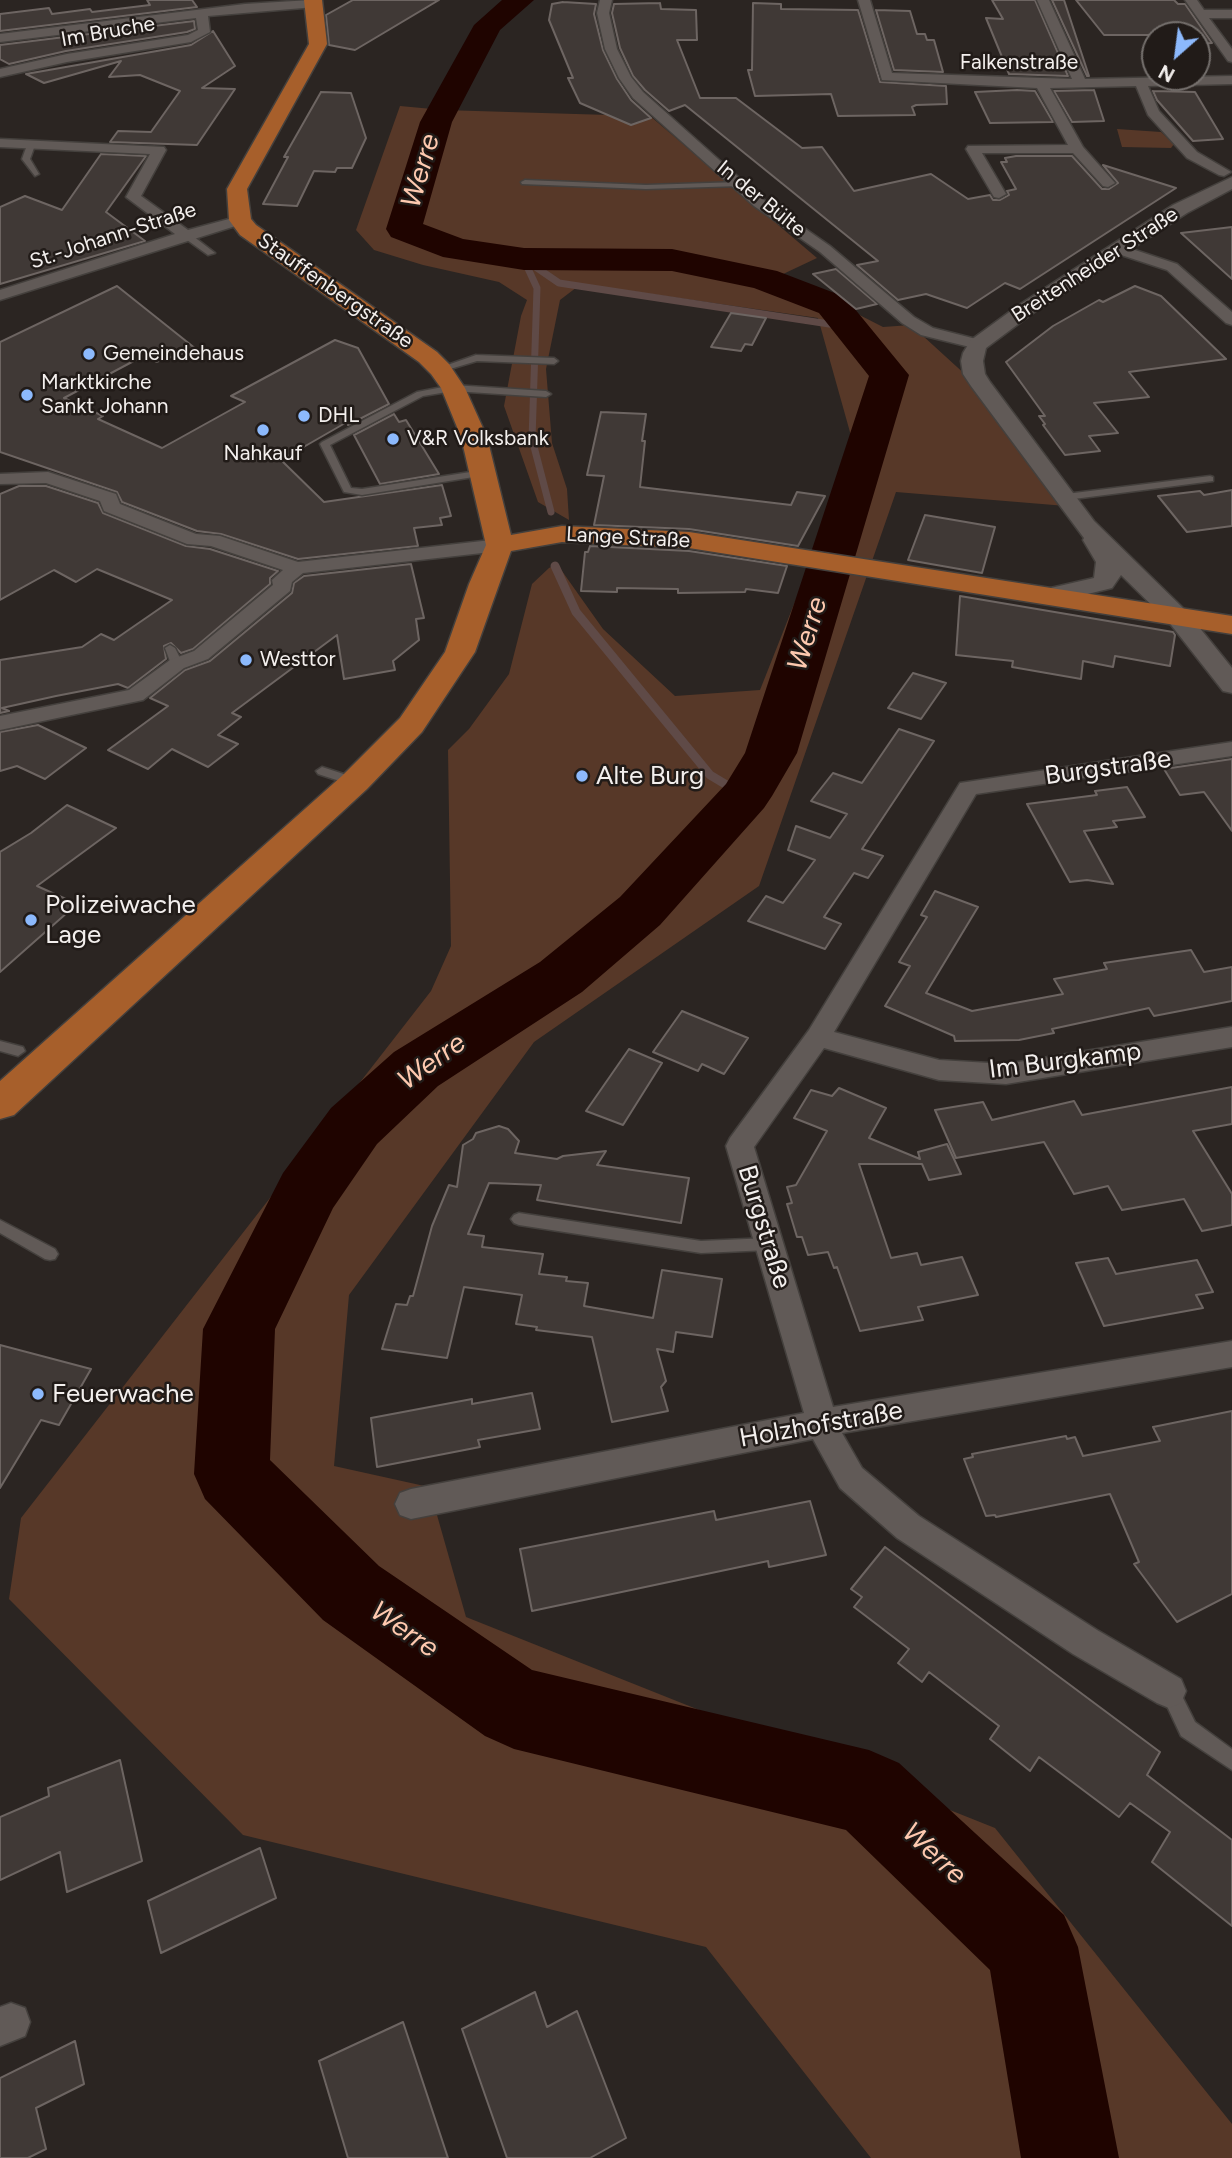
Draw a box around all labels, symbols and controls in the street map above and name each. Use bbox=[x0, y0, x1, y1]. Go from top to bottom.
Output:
street label: Im Bruche bbox=[59, 11, 157, 53]
north arrow bbox=[1141, 21, 1211, 91]
street label: Falkenstraße bbox=[960, 50, 1078, 76]
text: N bbox=[1155, 60, 1179, 87]
water label: Werre bbox=[394, 130, 448, 212]
street label: In der Bülte bbox=[711, 155, 811, 243]
street label: St.-Johann-Straße bbox=[27, 197, 199, 275]
street label: Breitenheider Straße bbox=[1007, 202, 1183, 328]
street label: Stauffenbergstraße bbox=[252, 228, 418, 354]
place label: Gemeindehaus bbox=[103, 341, 244, 367]
marker: Gemeindehaus bbox=[81, 346, 97, 362]
place label: Marktkirche Sankt Johann bbox=[41, 370, 168, 420]
marker: Marktkirche Sankt Johann bbox=[19, 387, 35, 403]
place label: DHL bbox=[318, 403, 359, 429]
marker: DHL bbox=[296, 408, 312, 424]
marker: Nahkauf bbox=[255, 422, 271, 438]
place label: V&R Volksbank bbox=[407, 426, 549, 452]
marker: V&R Volksbank bbox=[385, 431, 401, 447]
place label: Nahkauf bbox=[224, 441, 302, 467]
street label: Lange Straße bbox=[565, 522, 691, 554]
water label: Werre bbox=[781, 593, 835, 675]
place label: Westtor bbox=[260, 647, 336, 673]
marker: Westtor bbox=[238, 652, 254, 668]
street label: Burgstraße bbox=[1043, 744, 1173, 792]
place label: Alte Burg bbox=[596, 760, 704, 792]
marker: Alte Burg bbox=[574, 768, 590, 784]
place label: Polizeiwache Lage bbox=[45, 889, 196, 950]
marker: Polizeiwache Lage bbox=[23, 912, 39, 928]
water label: Werre bbox=[392, 1026, 472, 1098]
street label: Im Burgkamp bbox=[987, 1036, 1143, 1086]
street label: Burgstraße bbox=[730, 1162, 798, 1292]
place label: Feuerwache bbox=[52, 1378, 194, 1410]
marker: Feuerwache bbox=[30, 1386, 46, 1402]
street label: Holzhofstraße bbox=[737, 1395, 905, 1455]
water label: Werre bbox=[363, 1595, 445, 1665]
water label: Werre bbox=[895, 1816, 973, 1892]

